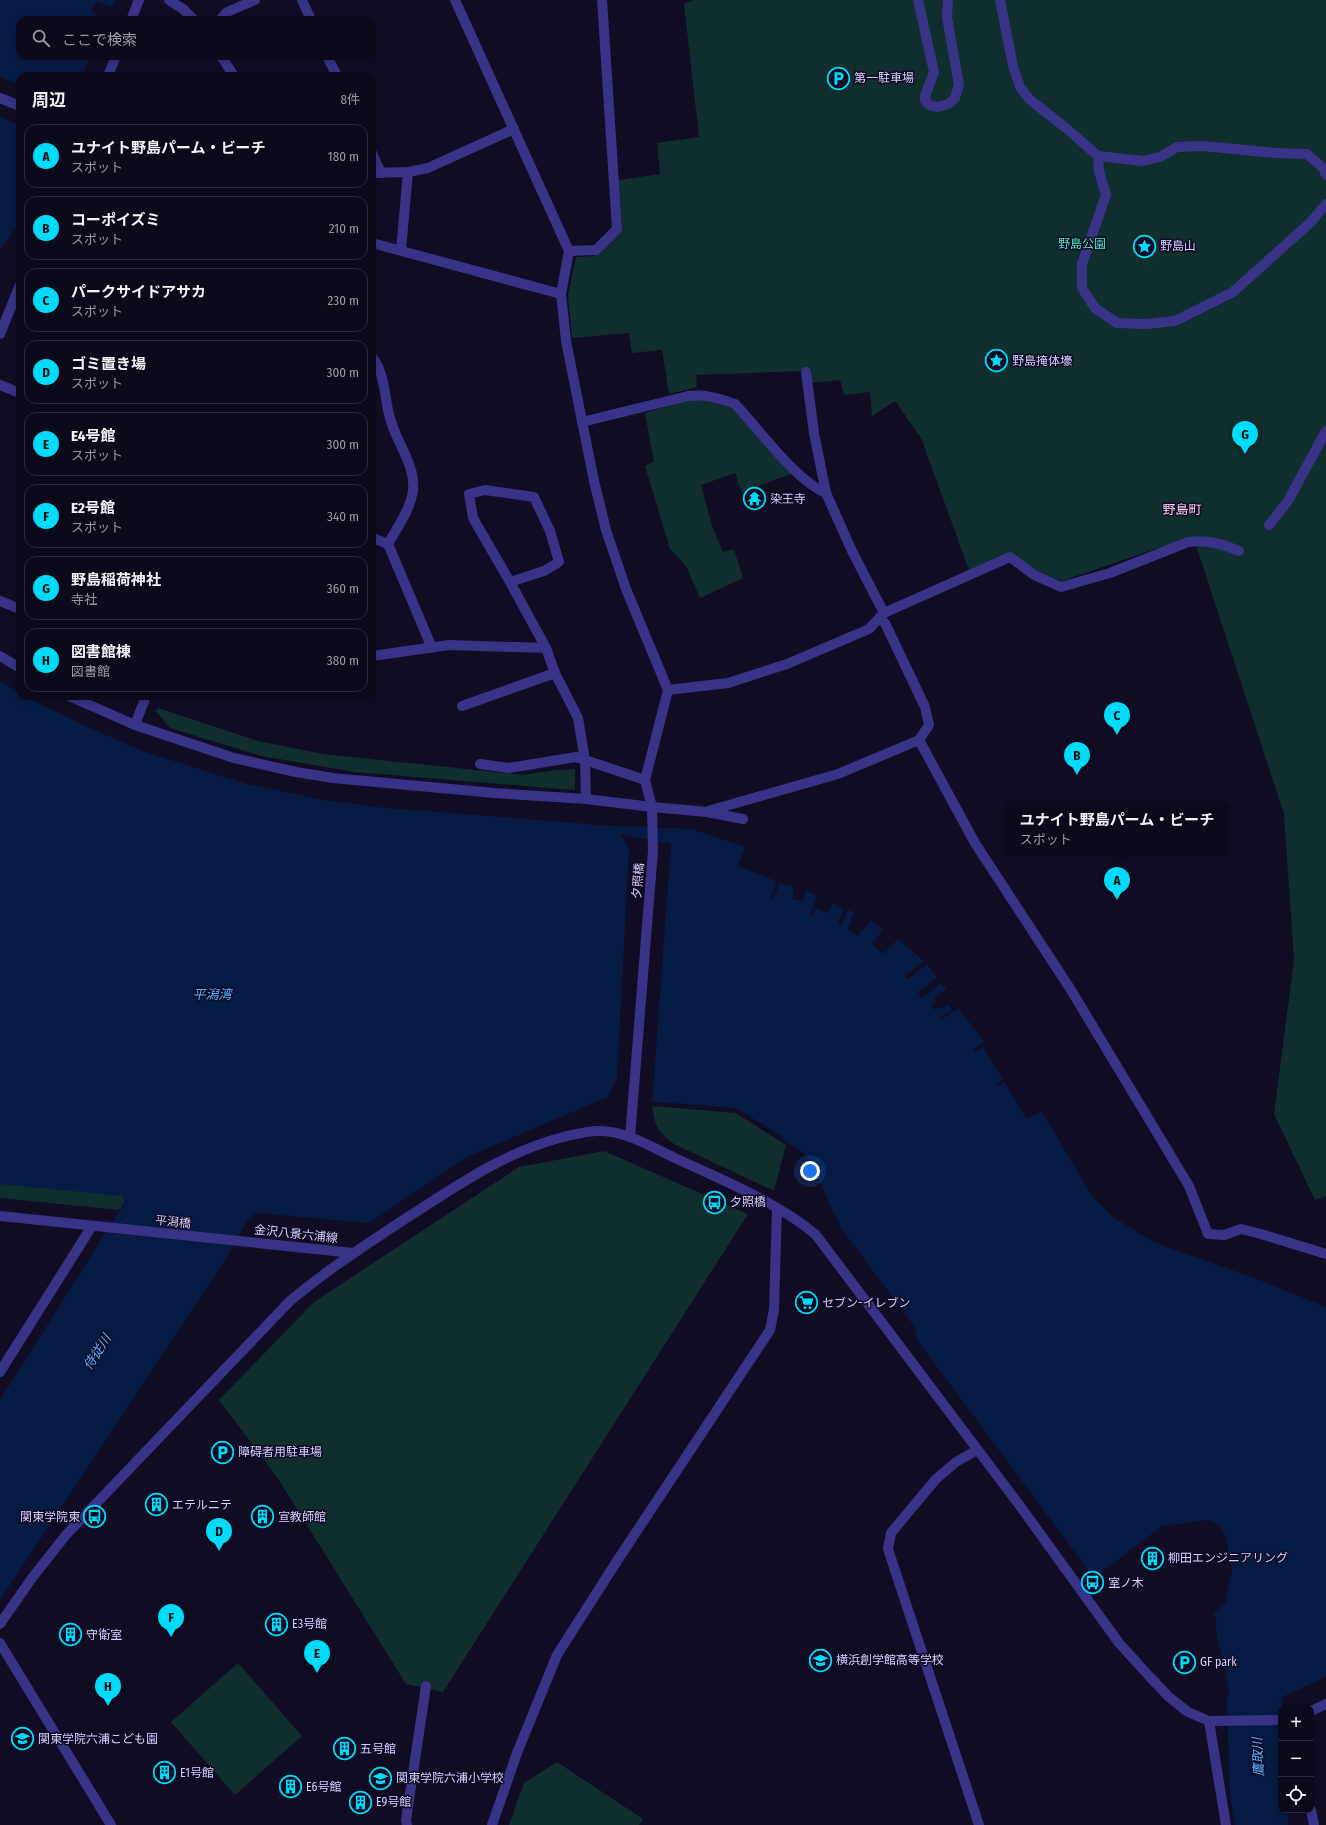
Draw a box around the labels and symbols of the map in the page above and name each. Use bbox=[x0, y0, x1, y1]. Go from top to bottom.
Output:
parking icon: 第一駐車場 bbox=[825, 65, 851, 91]
place label: 第一駐車場 bbox=[854, 71, 914, 85]
place icon: 野島山 bbox=[1132, 233, 1158, 259]
park label: 野島公園 bbox=[1058, 237, 1106, 251]
place label: 野島山 bbox=[1160, 239, 1196, 253]
place icon: 野島掩体壕 bbox=[983, 348, 1009, 374]
place label: 野島掩体壕 bbox=[1012, 354, 1073, 368]
pin: G bbox=[1232, 421, 1258, 454]
temple icon: 染王寺 bbox=[742, 486, 768, 512]
place label: 染王寺 bbox=[770, 492, 806, 506]
district label: 野島町 bbox=[1162, 502, 1202, 517]
pin: C bbox=[1104, 702, 1130, 735]
pin: B bbox=[1064, 742, 1090, 775]
street label: 夕照橋 bbox=[629, 862, 647, 900]
pin: A bbox=[1104, 867, 1130, 900]
water label: 平潟湾 bbox=[192, 987, 233, 1002]
your location bbox=[800, 1161, 820, 1181]
bus stop icon: 夕照橋 bbox=[702, 1189, 728, 1215]
place label: 夕照橋 bbox=[730, 1195, 766, 1209]
street label: 平潟橋 bbox=[154, 1213, 192, 1231]
street label: 金沢八景六浦線 bbox=[253, 1223, 339, 1245]
supermarket icon: セブン-イレブン bbox=[793, 1290, 819, 1316]
place label: セブン-イレブン bbox=[822, 1296, 910, 1310]
water label: 侍従川 bbox=[80, 1330, 115, 1372]
parking icon: 障碍者用駐車場 bbox=[210, 1439, 236, 1465]
place label: 障碍者用駐車場 bbox=[238, 1445, 322, 1459]
building icon: エテルニテ bbox=[144, 1492, 170, 1518]
place label: エテルニテ bbox=[172, 1498, 232, 1512]
bus stop icon: 関東学院東 bbox=[82, 1504, 108, 1530]
building icon: 宣教師館 bbox=[249, 1504, 275, 1530]
place label: 関東学院東 bbox=[20, 1510, 80, 1524]
place label: 宣教師館 bbox=[278, 1510, 326, 1524]
pin: D bbox=[206, 1518, 232, 1551]
building icon: 柳田エンジニアリング bbox=[1140, 1545, 1166, 1571]
place label: 柳田エンジニアリング bbox=[1168, 1551, 1288, 1565]
bus stop icon: 室ノ木 bbox=[1079, 1570, 1105, 1596]
place label: 室ノ木 bbox=[1108, 1576, 1144, 1590]
pin: F bbox=[158, 1604, 184, 1637]
building icon: E3号館 bbox=[263, 1611, 289, 1637]
place label: E3号館 bbox=[292, 1617, 327, 1631]
building icon: 守衛室 bbox=[57, 1622, 83, 1648]
place label: 守衛室 bbox=[86, 1628, 122, 1642]
pin: E bbox=[304, 1640, 330, 1673]
school or university icon: 横浜創学館高等学校 bbox=[807, 1647, 833, 1673]
parking icon: GF park bbox=[1172, 1649, 1198, 1675]
place label: 横浜創学館高等学校 bbox=[836, 1653, 944, 1667]
place label: GF park bbox=[1200, 1655, 1237, 1669]
pin: H bbox=[95, 1673, 121, 1706]
school or university icon: 関東学院六浦こども園 bbox=[10, 1726, 36, 1752]
place label: 関東学院六浦こども園 bbox=[38, 1732, 158, 1746]
water label: 鷹取川 bbox=[1249, 1735, 1267, 1777]
building icon: 五号館 bbox=[332, 1736, 358, 1762]
place label: 五号館 bbox=[360, 1742, 396, 1756]
building icon: E1号館 bbox=[152, 1760, 178, 1786]
school or university icon: 関東学院六浦小学校 bbox=[368, 1765, 394, 1791]
place label: E1号館 bbox=[180, 1766, 214, 1780]
place label: 関東学院六浦小学校 bbox=[396, 1771, 504, 1785]
building icon: E6号館 bbox=[277, 1774, 303, 1800]
place label: E6号館 bbox=[306, 1780, 341, 1794]
building icon: E9号館 bbox=[347, 1789, 373, 1815]
place label: E9号館 bbox=[376, 1795, 411, 1809]

